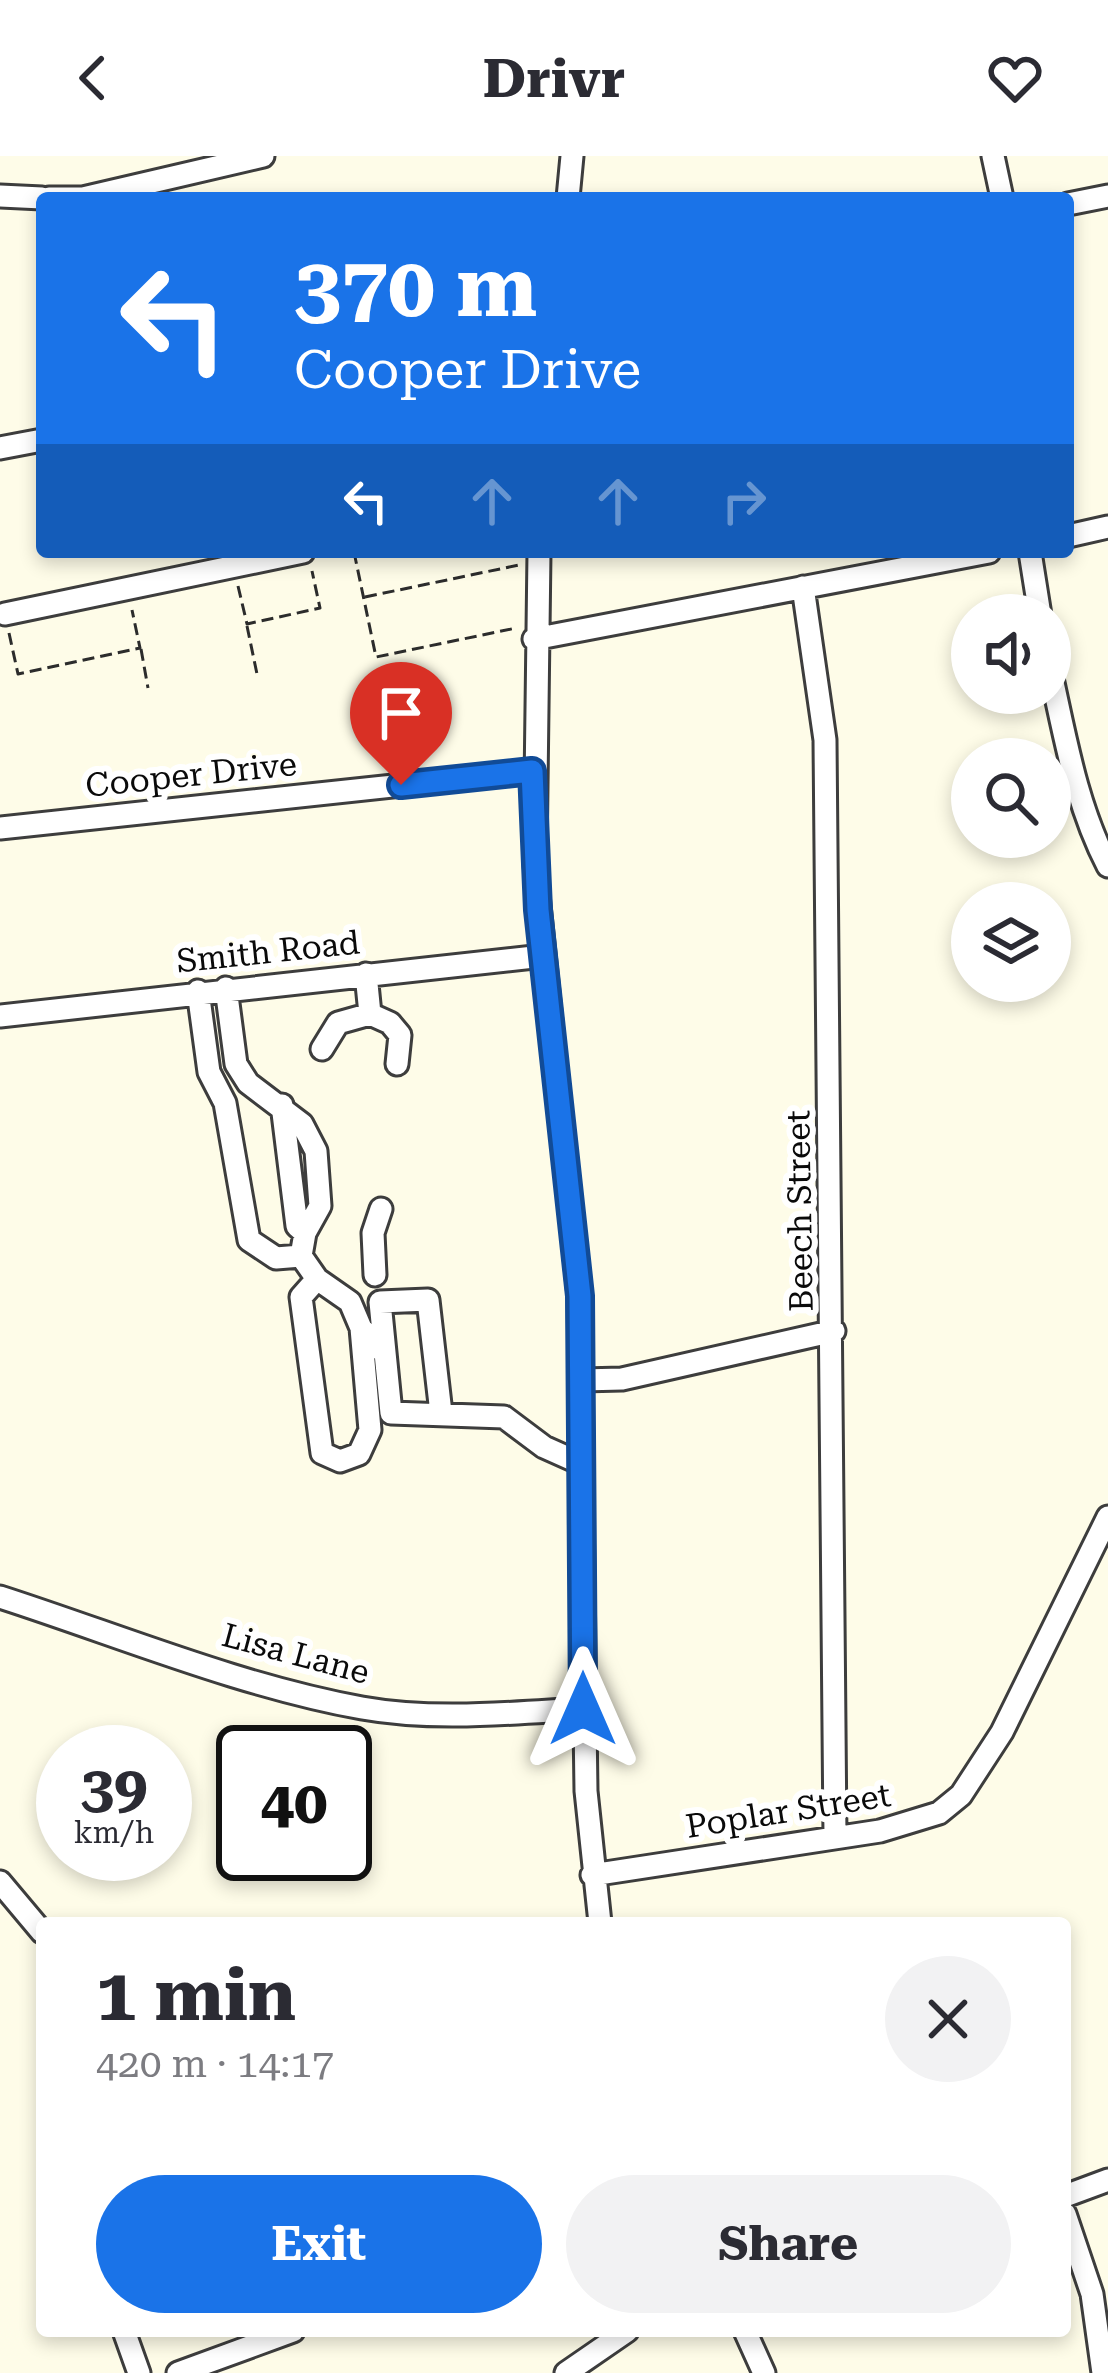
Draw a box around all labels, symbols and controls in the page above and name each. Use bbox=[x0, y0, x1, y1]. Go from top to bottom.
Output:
icon: back bbox=[60, 45, 126, 111]
icon: heart bbox=[982, 45, 1048, 111]
text: Drivr bbox=[483, 47, 625, 110]
text: 370 m bbox=[294, 238, 537, 336]
icon: left bbox=[96, 240, 252, 396]
text: Cooper Drive bbox=[294, 338, 641, 401]
icon: left bbox=[333, 468, 399, 534]
icon: ahead bbox=[459, 468, 525, 534]
icon: ahead bbox=[585, 468, 651, 534]
icon: right bbox=[711, 468, 777, 534]
map controls bbox=[951, 594, 1071, 1002]
button: sound bbox=[951, 594, 1071, 714]
pin bbox=[350, 662, 452, 785]
icon: arrive bbox=[368, 680, 434, 746]
button: search bbox=[951, 738, 1071, 858]
street label: Cooper Drive bbox=[84, 744, 299, 805]
button: layers bbox=[951, 882, 1071, 1002]
street label: Smith Road bbox=[174, 922, 362, 981]
street label: Beech Street bbox=[778, 1110, 821, 1312]
street label: Lisa Lane bbox=[218, 1615, 374, 1692]
position arrow bbox=[520, 1646, 646, 1772]
speed limit sign: 40 bbox=[216, 1725, 372, 1881]
text: 39 bbox=[80, 1752, 148, 1823]
street label: Poplar Street bbox=[683, 1775, 893, 1846]
text: km/h bbox=[74, 1815, 154, 1850]
text: 1 min bbox=[96, 1953, 296, 2038]
button: close bbox=[885, 1956, 1011, 2082]
text: 420 m · 14:17 bbox=[96, 2041, 334, 2087]
button: Exit bbox=[96, 2175, 542, 2313]
button: Share bbox=[566, 2175, 1011, 2313]

